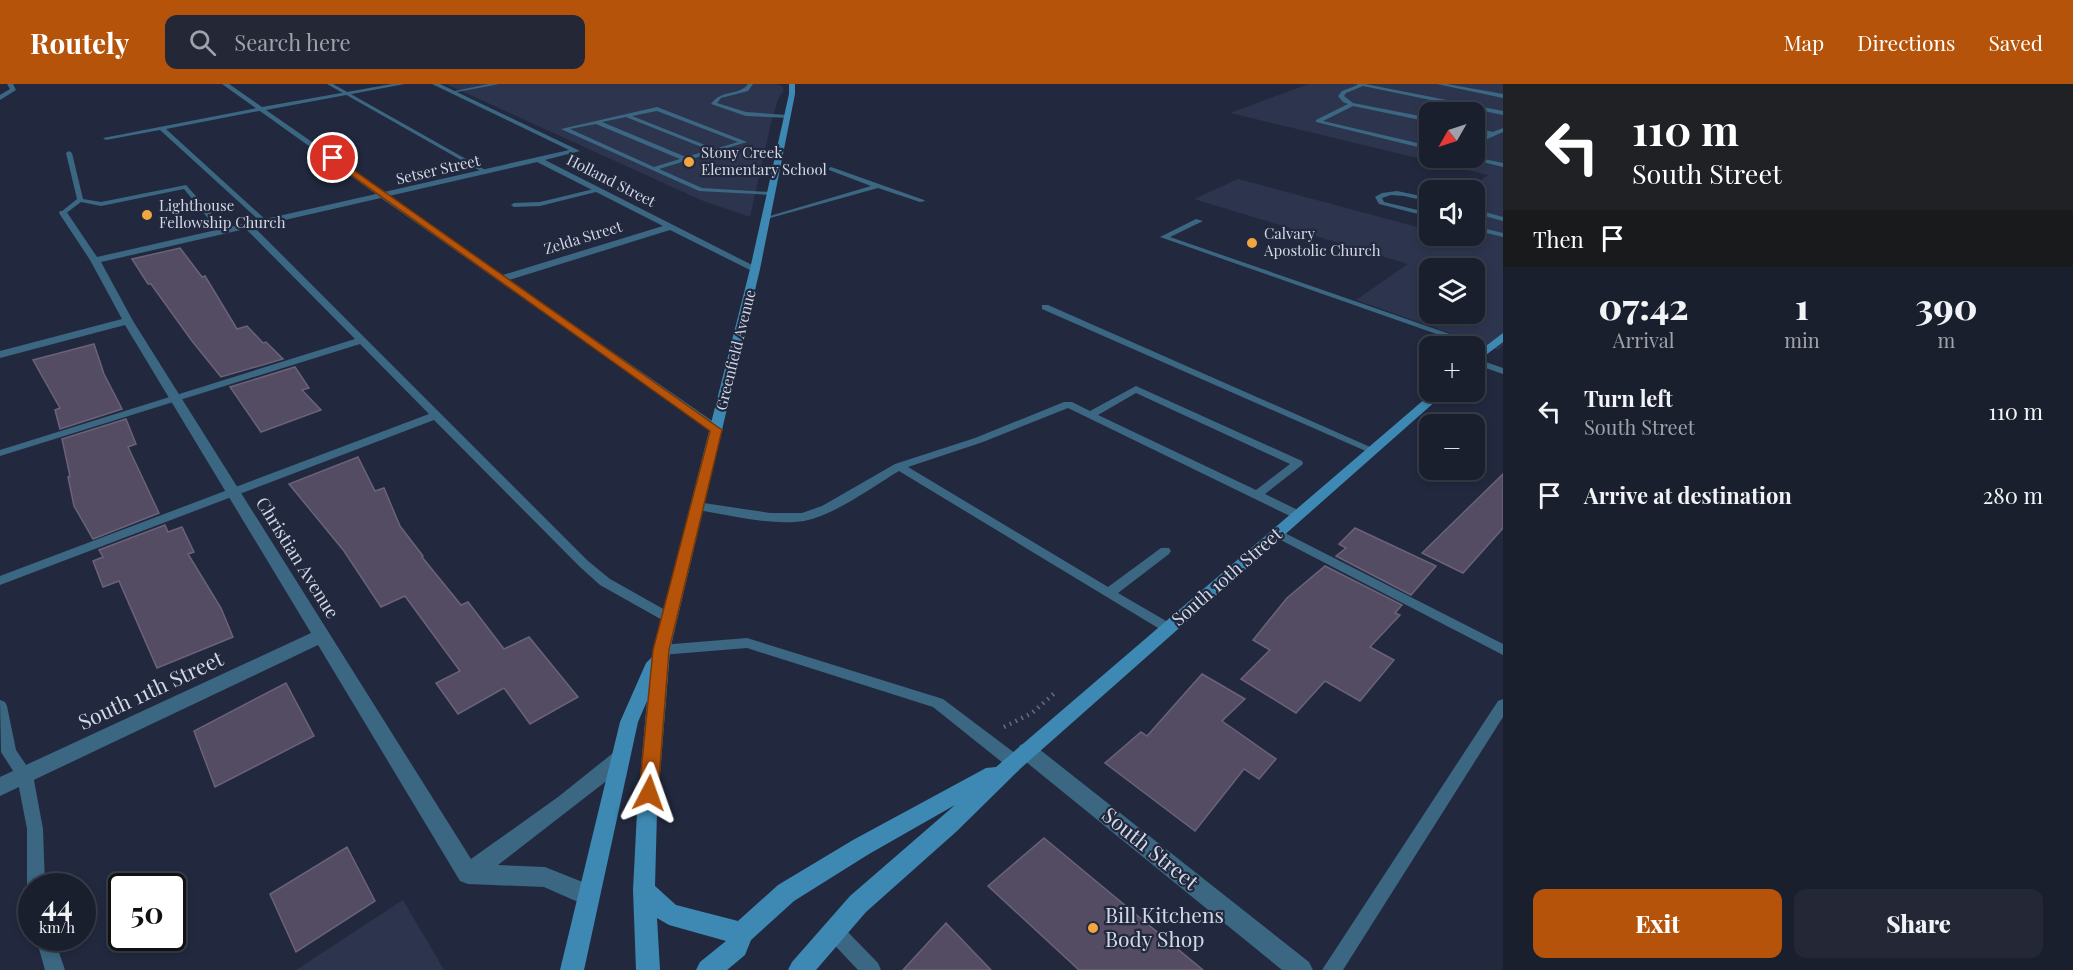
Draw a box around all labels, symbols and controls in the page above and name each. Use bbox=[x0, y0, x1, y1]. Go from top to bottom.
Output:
search box bbox=[165, 15, 585, 69]
text: Routely bbox=[30, 24, 129, 61]
icon: search bbox=[186, 26, 219, 59]
text: Search here bbox=[234, 27, 351, 57]
text: Map bbox=[1783, 28, 1824, 56]
text: Directions bbox=[1857, 28, 1955, 56]
text: Saved bbox=[1988, 28, 2043, 56]
text: 110 m bbox=[1632, 101, 1739, 157]
north arrow bbox=[1419, 102, 1485, 168]
map controls bbox=[1419, 102, 1485, 480]
icon: left bbox=[1533, 108, 1611, 186]
pin bbox=[307, 132, 358, 183]
icon: arrive bbox=[316, 141, 349, 174]
place label: Stony Creek Elementary School bbox=[701, 142, 827, 179]
street label: Setser Street bbox=[394, 149, 482, 188]
street label: Holland Street bbox=[564, 149, 660, 211]
marker: Stony Creek Elementary School bbox=[682, 155, 696, 169]
text: South Street bbox=[1632, 155, 1782, 191]
button: sound bbox=[1419, 180, 1485, 246]
place label: Lighthouse Fellowship Church bbox=[159, 195, 286, 232]
marker: Lighthouse Fellowship Church bbox=[140, 208, 154, 222]
street label: Zelda Street bbox=[541, 216, 625, 258]
icon: arrive bbox=[1596, 222, 1629, 255]
place label: Calvary Apostolic Church bbox=[1263, 223, 1381, 260]
text: Then bbox=[1533, 224, 1584, 254]
marker: Calvary Apostolic Church bbox=[1245, 236, 1259, 250]
button: layers bbox=[1419, 258, 1485, 324]
text: 07:42 bbox=[1598, 281, 1689, 329]
text: 1 bbox=[1795, 281, 1809, 329]
text: 390 bbox=[1915, 281, 1977, 329]
street label: Greenfield Avenue bbox=[710, 287, 760, 412]
text: Arrival bbox=[1613, 326, 1674, 353]
text: min bbox=[1784, 326, 1820, 353]
text: m bbox=[1937, 326, 1955, 353]
button: + bbox=[1419, 336, 1485, 402]
text: Turn left bbox=[1584, 383, 1673, 413]
icon: left bbox=[1533, 395, 1566, 428]
text: 110 m bbox=[1989, 396, 2043, 426]
text: South Street bbox=[1584, 413, 1695, 440]
button: − bbox=[1419, 414, 1485, 480]
icon: arrive bbox=[1533, 479, 1566, 512]
text: Arrive at destination bbox=[1584, 480, 1792, 510]
text: 280 m bbox=[1983, 480, 2043, 510]
street label: Christian Avenue bbox=[251, 492, 345, 623]
street label: South 10th Street bbox=[1166, 521, 1287, 631]
street label: South 11th Street bbox=[73, 643, 228, 735]
position arrow bbox=[617, 761, 681, 825]
street label: South Street bbox=[1097, 800, 1206, 895]
speed limit sign: 50 bbox=[108, 873, 186, 951]
text: 44 bbox=[41, 885, 73, 925]
button: Exit bbox=[1533, 889, 1782, 958]
button: Share bbox=[1794, 889, 2043, 958]
place label: Bill Kitchens Body Shop bbox=[1105, 900, 1224, 952]
text: km/h bbox=[39, 917, 75, 937]
marker: Bill Kitchens Body Shop bbox=[1086, 921, 1100, 935]

